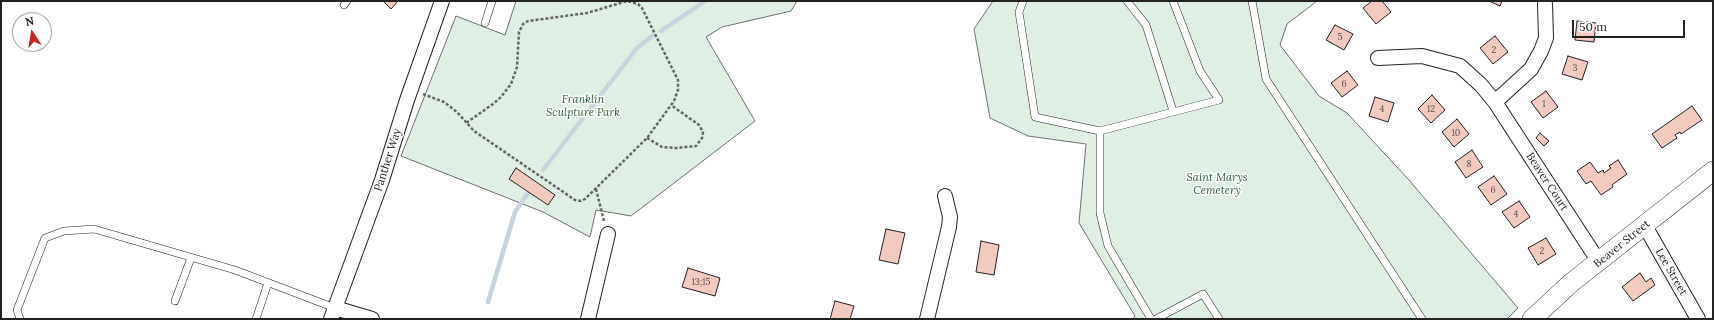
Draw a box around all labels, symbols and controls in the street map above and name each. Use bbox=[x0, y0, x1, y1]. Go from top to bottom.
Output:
north arrow bbox=[12, 12, 52, 52]
scale bar bbox=[1574, 12, 1687, 38]
text: N bbox=[24, 14, 35, 29]
text: 50 m bbox=[1579, 19, 1607, 34]
house number: 5 bbox=[1338, 32, 1342, 42]
house number: 2 bbox=[1492, 45, 1496, 55]
house number: 3 bbox=[1572, 63, 1578, 73]
house number: 6 bbox=[1341, 79, 1347, 89]
park label: Franklin Sculpture Park bbox=[546, 93, 620, 119]
house number: 1 bbox=[1542, 99, 1546, 109]
house number: 4 bbox=[1380, 104, 1384, 114]
house number: 12 bbox=[1427, 104, 1435, 114]
street label: Panther Way bbox=[372, 127, 404, 193]
house number: 10 bbox=[1452, 128, 1460, 138]
street label: Beaver Court bbox=[1523, 150, 1571, 214]
house number: 8 bbox=[1466, 159, 1472, 169]
park label: Saint Marys Cemetery bbox=[1186, 171, 1248, 197]
house number: 6 bbox=[1490, 185, 1496, 195]
house number: 4 bbox=[1514, 209, 1518, 219]
street label: Beaver Street bbox=[1591, 217, 1653, 271]
house number: 2 bbox=[1540, 246, 1544, 256]
street label: Lee Street bbox=[1652, 246, 1690, 298]
house number: 13;15 bbox=[692, 277, 710, 287]

